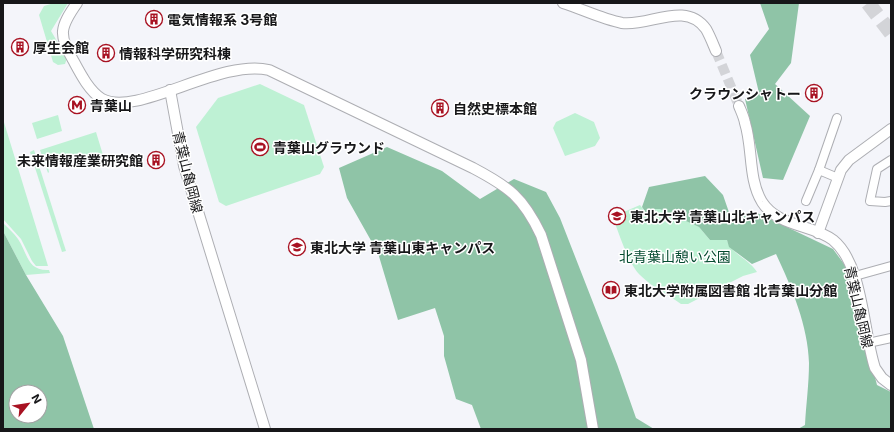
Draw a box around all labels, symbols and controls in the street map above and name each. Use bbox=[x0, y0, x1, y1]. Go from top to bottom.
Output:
building icon: 電気情報系 3号館 bbox=[144, 9, 164, 29]
place label: 電気情報系 3号館 bbox=[167, 11, 277, 28]
building icon: 厚生会館 bbox=[10, 37, 30, 57]
place label: 厚生会館 bbox=[33, 39, 89, 56]
building icon: 情報科学研究科棟 bbox=[96, 43, 116, 63]
place label: 情報科学研究科棟 bbox=[119, 45, 231, 62]
building icon: クラウンシャトー bbox=[804, 83, 824, 103]
place label: クラウンシャトー bbox=[689, 85, 801, 102]
metro station icon: 青葉山 bbox=[67, 95, 87, 115]
place label: 青葉山 bbox=[90, 97, 132, 114]
building icon: 自然史標本館 bbox=[430, 98, 450, 118]
place label: 自然史標本館 bbox=[453, 100, 537, 117]
street label: 青葉山亀岡線 bbox=[170, 129, 206, 215]
sports icon: 青葉山グラウンド bbox=[250, 137, 270, 157]
place label: 青葉山グラウンド bbox=[273, 139, 385, 156]
building icon: 未来情報産業研究館 bbox=[146, 150, 166, 170]
place label: 未来情報産業研究館 bbox=[17, 152, 143, 169]
school or university icon: 東北大学 青葉山北キャンパス bbox=[607, 206, 627, 226]
place label: 東北大学 青葉山北キャンパス bbox=[630, 208, 815, 225]
school or university icon: 東北大学 青葉山東キャンパス bbox=[287, 237, 307, 257]
place label: 東北大学 青葉山東キャンパス bbox=[310, 239, 495, 256]
park label: 北青葉山憩い公園 bbox=[619, 248, 731, 265]
street label: 青葉山亀岡線 bbox=[841, 264, 877, 350]
library icon: 東北大学附属図書館 北青葉山分館 bbox=[601, 280, 621, 300]
place label: 東北大学附属図書館 北青葉山分館 bbox=[624, 282, 837, 299]
north arrow bbox=[8, 384, 48, 424]
text: N bbox=[29, 392, 45, 406]

